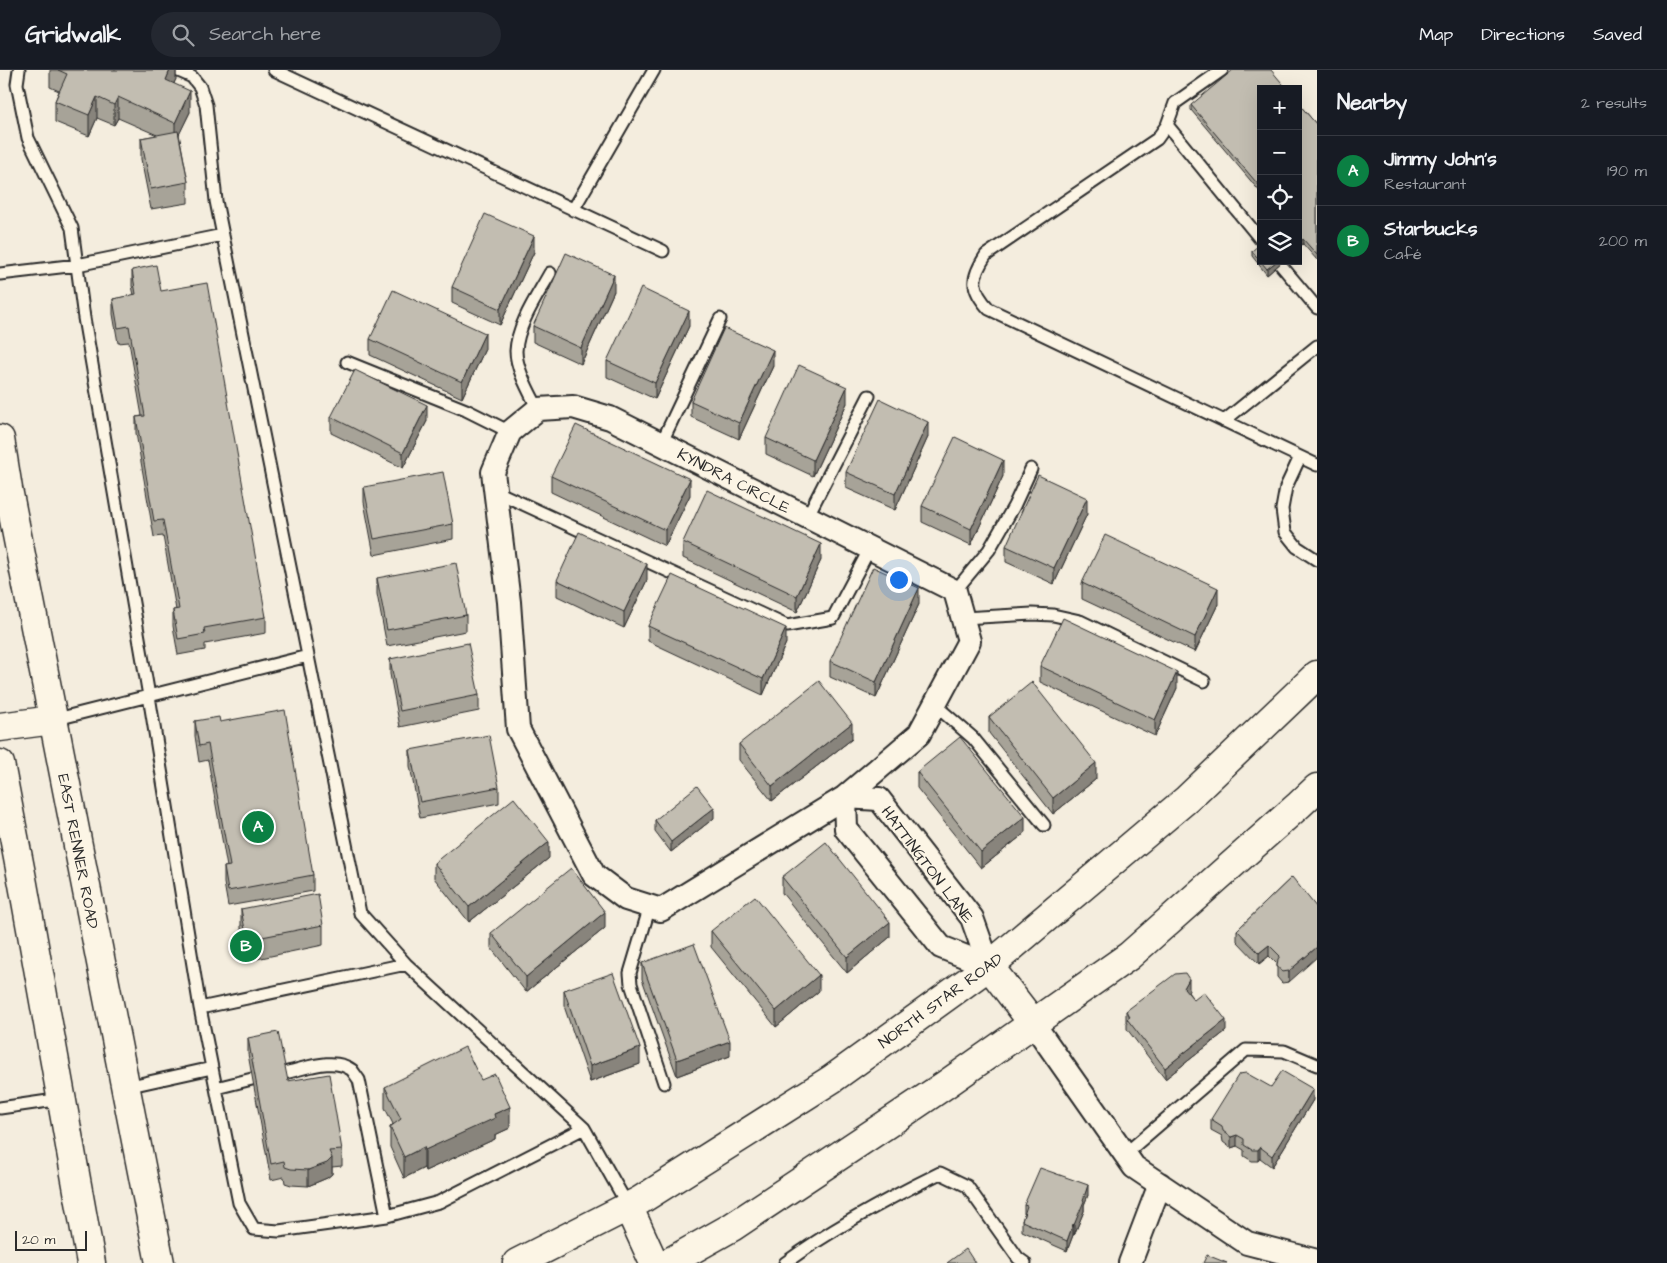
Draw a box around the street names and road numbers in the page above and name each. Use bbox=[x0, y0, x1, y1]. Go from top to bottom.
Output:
street label: KYNDRA CIRCLE bbox=[673, 443, 794, 519]
street label: EAST RENNER ROAD bbox=[52, 772, 104, 931]
street label: HATTINGTON LANE bbox=[876, 802, 979, 928]
street label: NORTH STAR ROAD bbox=[874, 948, 1007, 1054]

